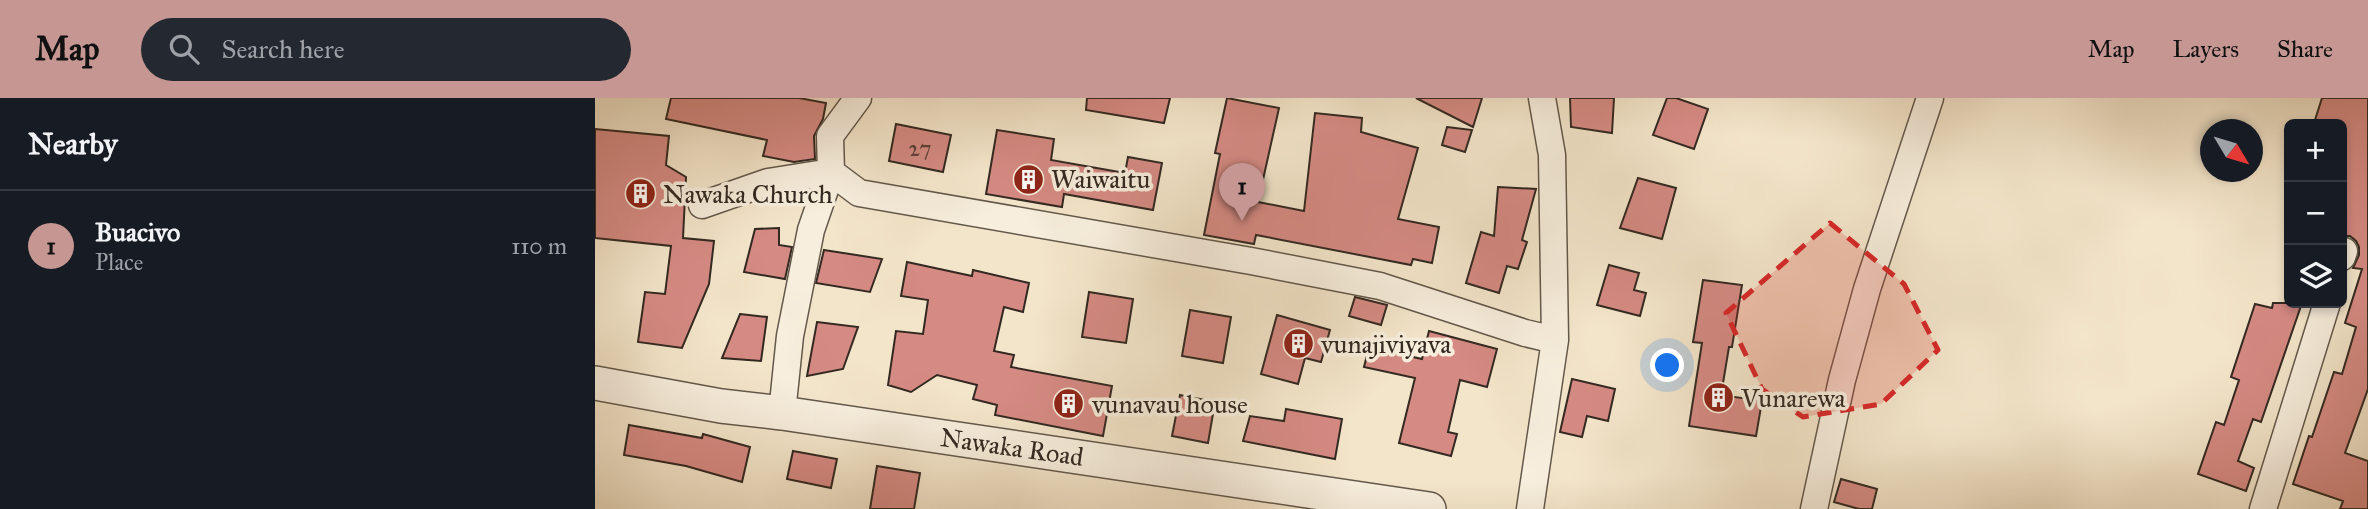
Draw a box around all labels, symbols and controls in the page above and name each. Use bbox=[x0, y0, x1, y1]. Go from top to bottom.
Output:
search box bbox=[141, 18, 631, 81]
text: Map bbox=[35, 29, 99, 69]
icon: search bbox=[165, 30, 203, 68]
text: Search here bbox=[221, 33, 345, 65]
text: Map bbox=[2088, 34, 2135, 64]
text: Layers bbox=[2173, 34, 2239, 64]
text: Share bbox=[2277, 34, 2333, 64]
north arrow bbox=[2200, 119, 2263, 182]
map controls bbox=[2284, 119, 2347, 308]
button: + bbox=[2284, 119, 2347, 182]
text: Nearby bbox=[28, 126, 118, 162]
house number: 27 bbox=[909, 134, 932, 162]
building icon: Waiwaitu bbox=[1011, 162, 1045, 196]
place label: Waiwaitu bbox=[1051, 163, 1150, 195]
pin: 1 bbox=[1219, 163, 1265, 221]
building icon: Nawaka Church bbox=[623, 177, 657, 211]
place label: Nawaka Church bbox=[663, 178, 833, 210]
button: − bbox=[2284, 182, 2347, 245]
text: Buacivo bbox=[95, 216, 180, 248]
text: 1 bbox=[46, 232, 56, 260]
text: 110 m bbox=[511, 232, 567, 260]
button: layers bbox=[2284, 245, 2347, 308]
text: Place bbox=[95, 248, 143, 276]
building icon: vunajiviyava bbox=[1281, 327, 1315, 361]
place label: vunajiviyava bbox=[1320, 328, 1451, 360]
your location bbox=[1650, 348, 1684, 382]
building icon: Vunarewa bbox=[1701, 381, 1735, 415]
place label: Vunarewa bbox=[1740, 382, 1846, 414]
building icon: vunavau house bbox=[1052, 387, 1086, 421]
place label: vunavau house bbox=[1091, 388, 1248, 420]
street label: Nawaka Road bbox=[938, 421, 1086, 473]

